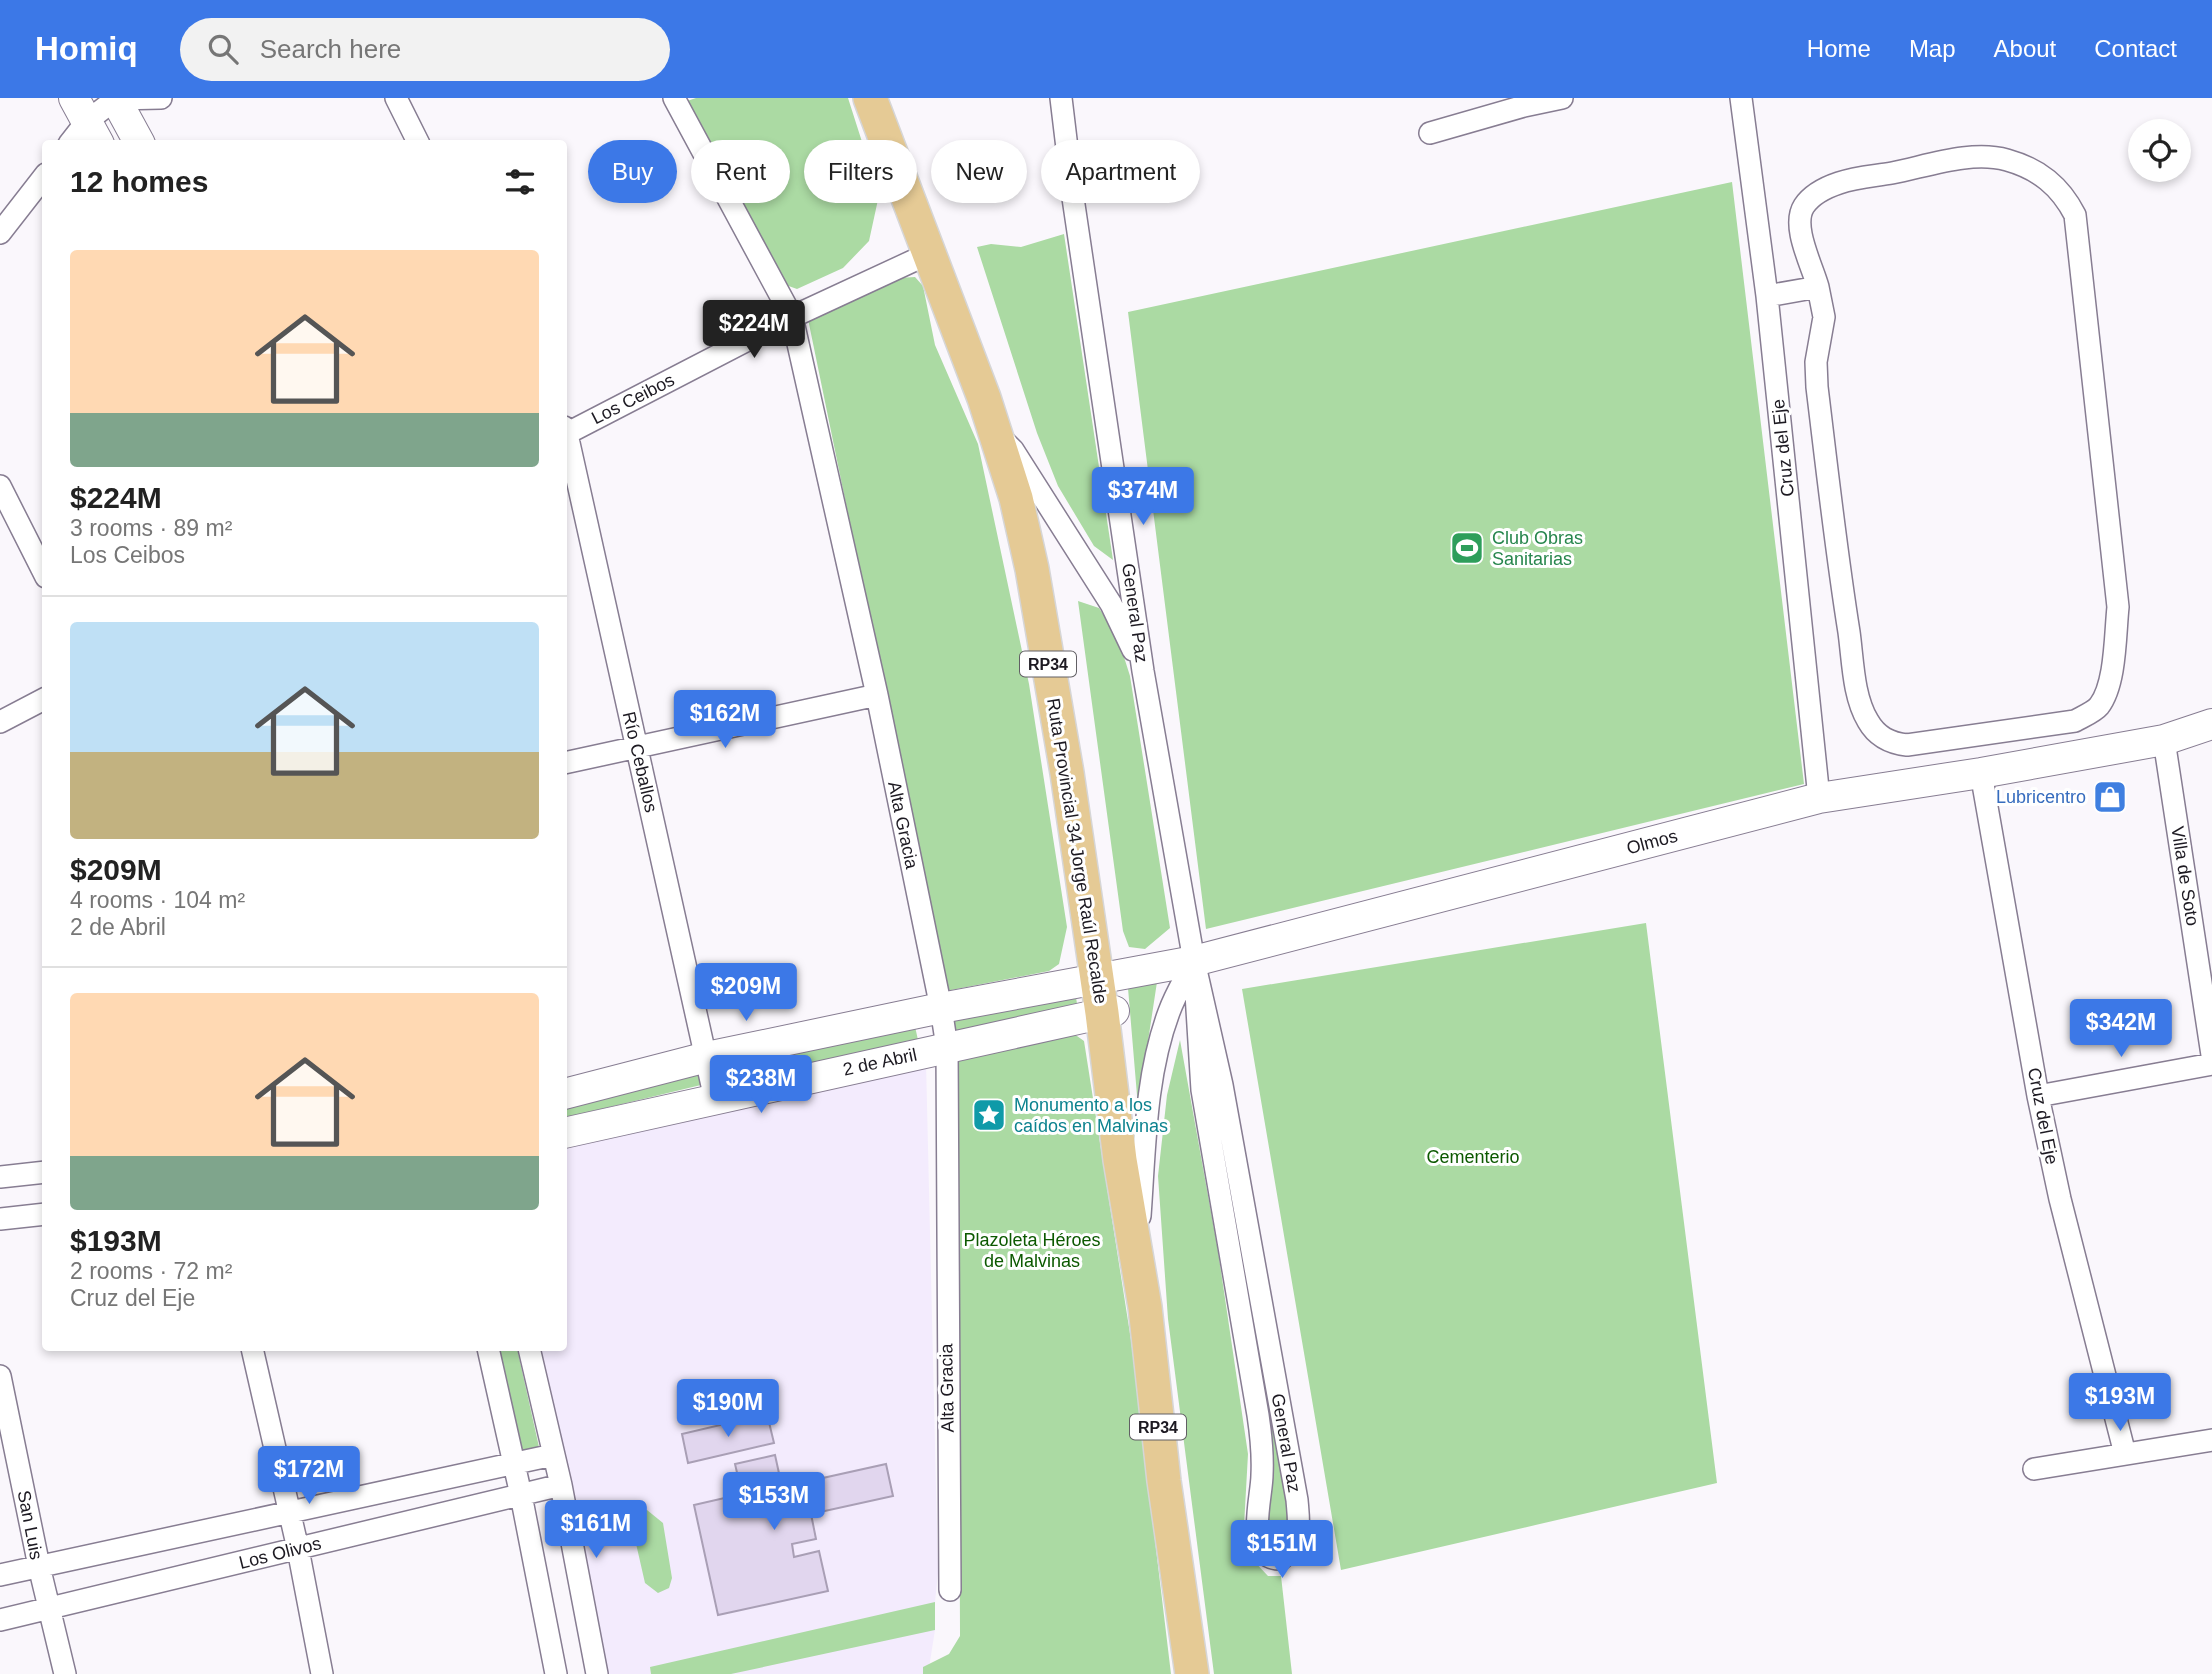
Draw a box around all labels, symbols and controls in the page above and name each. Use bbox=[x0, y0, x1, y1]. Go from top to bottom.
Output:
search box bbox=[180, 18, 670, 81]
text: Homiq bbox=[35, 30, 138, 67]
icon: search bbox=[204, 30, 242, 68]
text: Search here bbox=[260, 34, 401, 64]
text: Home bbox=[1807, 35, 1871, 62]
text: Map bbox=[1909, 35, 1956, 62]
text: About bbox=[1994, 35, 2056, 62]
text: Contact bbox=[2094, 35, 2177, 62]
map controls bbox=[2128, 119, 2191, 182]
button: locate bbox=[2128, 119, 2191, 182]
chip: Buy bbox=[588, 140, 677, 203]
chip: Rent bbox=[691, 140, 790, 203]
chip: Filters bbox=[804, 140, 917, 203]
chip: New bbox=[931, 140, 1027, 203]
chip: Apartment bbox=[1041, 140, 1200, 203]
icon: filters bbox=[501, 163, 539, 201]
text: 12 homes bbox=[70, 165, 208, 198]
icon: home bbox=[242, 296, 368, 422]
pin: $224M bbox=[705, 300, 803, 360]
text: $224M bbox=[719, 310, 789, 336]
street label: Los Ceibos bbox=[588, 370, 678, 428]
street label: Cruz del Eje bbox=[1768, 398, 1798, 498]
pin: $374M bbox=[1094, 468, 1192, 527]
text: $374M bbox=[1108, 477, 1178, 503]
text: $224M bbox=[70, 481, 162, 514]
text: 3 rooms · 89 m² bbox=[70, 515, 232, 541]
place label: Club Obras Sanitarias bbox=[1492, 528, 1583, 569]
sports icon: Club Obras Sanitarias bbox=[1448, 529, 1486, 567]
text: Los Ceibos bbox=[70, 542, 185, 568]
street label: General Paz bbox=[1118, 562, 1152, 664]
road number: RP34 bbox=[1020, 652, 1076, 677]
icon: home bbox=[242, 668, 368, 794]
pin: $162M bbox=[676, 690, 774, 750]
street label: Ruta Provincial 34 Jorge Raúl Recalde bbox=[1043, 697, 1111, 1005]
text: $162M bbox=[690, 700, 760, 726]
street label: Río Ceballos bbox=[619, 710, 661, 814]
shop icon: Lubricentro bbox=[2091, 778, 2129, 816]
street label: Alta Gracia bbox=[884, 779, 922, 872]
place label: Lubricentro bbox=[1996, 787, 2086, 807]
street label: Villa de Soto bbox=[2167, 825, 2203, 927]
street label: Olmos bbox=[1624, 826, 1680, 858]
text: $209M bbox=[70, 853, 162, 886]
text: 4 rooms · 104 m² bbox=[70, 887, 245, 913]
text: 2 de Abril bbox=[70, 914, 166, 940]
pin: $209M bbox=[697, 964, 795, 1023]
text: $209M bbox=[711, 973, 781, 999]
pin: $342M bbox=[2072, 1000, 2170, 1059]
text: $342M bbox=[2086, 1009, 2156, 1035]
icon: home bbox=[242, 1039, 368, 1165]
street label: 2 de Abril bbox=[841, 1044, 919, 1080]
pin: $238M bbox=[712, 1056, 810, 1115]
text: $238M bbox=[726, 1065, 796, 1091]
street label: Cruz del Eje bbox=[2024, 1066, 2062, 1166]
place label: Monumento a los caídos en Malvinas bbox=[1014, 1095, 1168, 1136]
place icon: Monumento a los caídos en Malvinas bbox=[970, 1096, 1008, 1134]
park label: Cementerio bbox=[1426, 1147, 1520, 1167]
text: $193M bbox=[70, 1224, 162, 1257]
park label: Plazoleta Héroes de Malvinas bbox=[963, 1230, 1101, 1271]
text: 2 rooms · 72 m² bbox=[70, 1258, 232, 1284]
text: Cruz del Eje bbox=[70, 1285, 195, 1311]
street label: Alta Gracia bbox=[936, 1342, 958, 1433]
pin: $193M bbox=[2071, 1374, 2169, 1433]
pin: $190M bbox=[679, 1380, 777, 1439]
text: $193M bbox=[2085, 1383, 2155, 1409]
text: $190M bbox=[693, 1389, 763, 1415]
street label: General Paz bbox=[1267, 1392, 1305, 1494]
road number: RP34 bbox=[1130, 1414, 1186, 1440]
pin: $172M bbox=[260, 1446, 358, 1506]
text: $172M bbox=[274, 1456, 344, 1482]
pin: $153M bbox=[725, 1472, 823, 1532]
text: $153M bbox=[739, 1482, 809, 1508]
street label: San Luis bbox=[13, 1489, 47, 1561]
pin: $161M bbox=[547, 1500, 645, 1560]
text: $161M bbox=[561, 1510, 631, 1536]
pin: $151M bbox=[1233, 1520, 1331, 1580]
text: $151M bbox=[1247, 1530, 1317, 1556]
street label: Los Olivos bbox=[237, 1533, 323, 1573]

